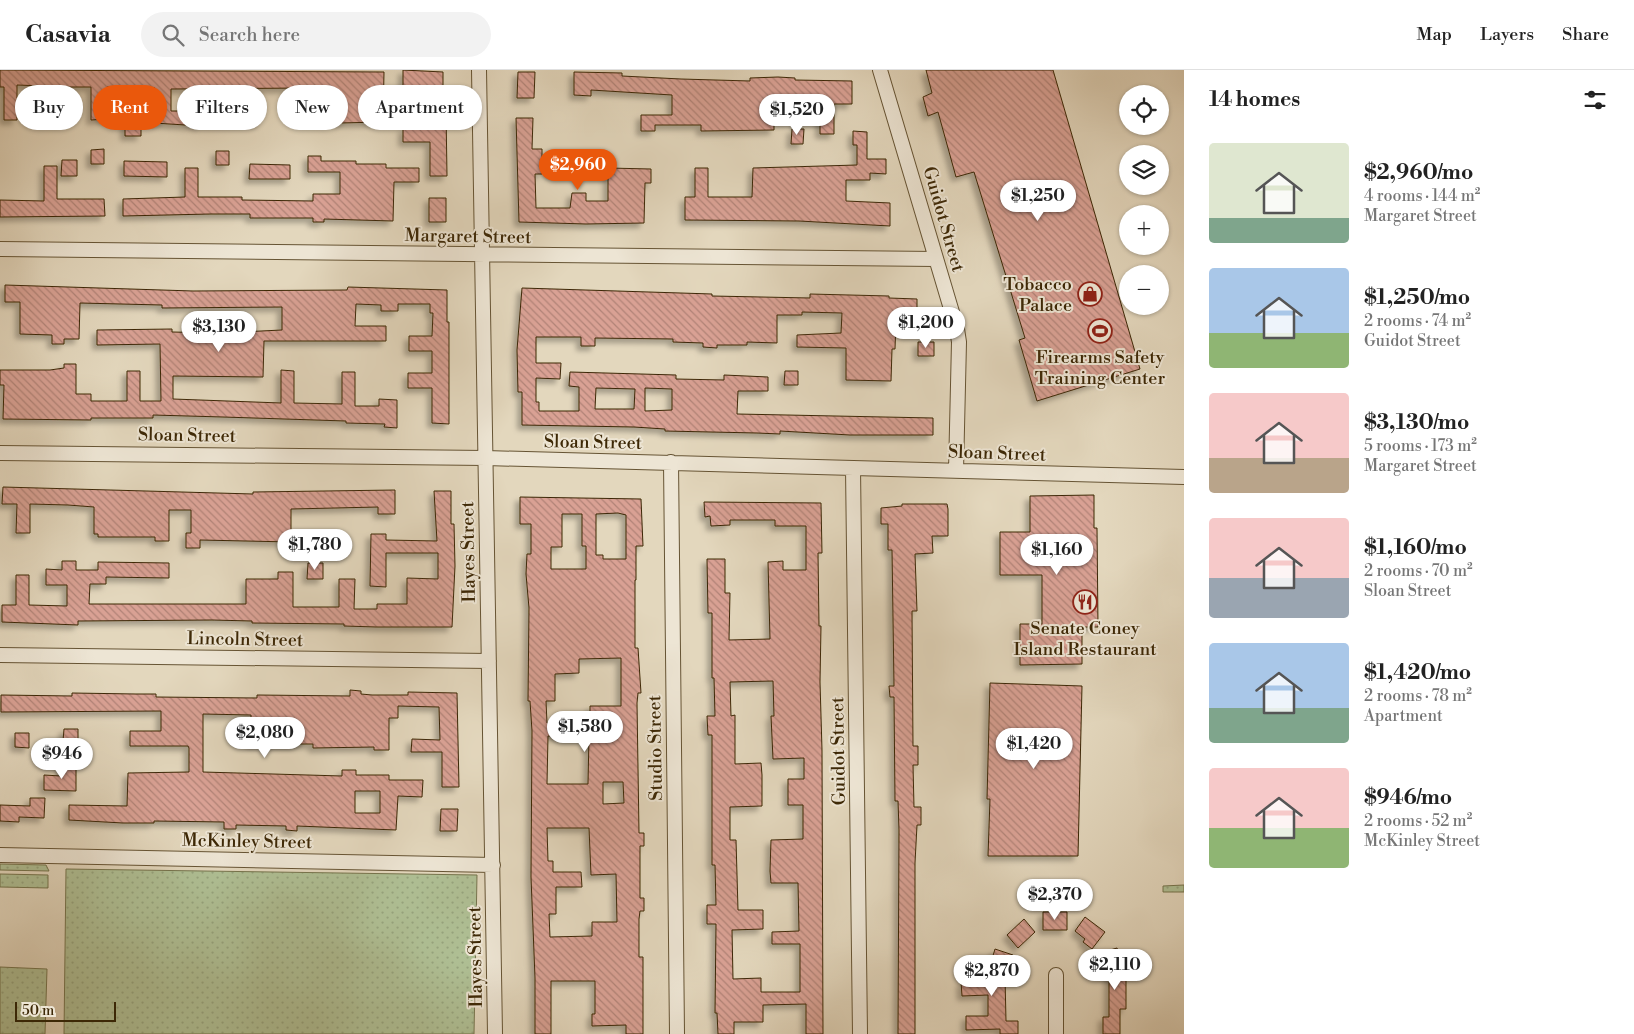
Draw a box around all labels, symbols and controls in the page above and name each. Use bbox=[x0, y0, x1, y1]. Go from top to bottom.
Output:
search box bbox=[141, 12, 491, 57]
text: Casavia bbox=[25, 20, 111, 50]
icon: search bbox=[159, 21, 187, 49]
text: Search here bbox=[199, 23, 300, 47]
text: Map bbox=[1417, 23, 1452, 46]
text: Layers bbox=[1480, 23, 1534, 46]
text: Share bbox=[1562, 23, 1609, 46]
chip: Buy bbox=[15, 85, 83, 130]
chip: Rent bbox=[93, 85, 167, 130]
chip: Filters bbox=[177, 85, 267, 130]
chip: New bbox=[277, 85, 348, 130]
chip: Apartment bbox=[358, 85, 482, 130]
map controls bbox=[1119, 85, 1169, 315]
button: locate bbox=[1119, 85, 1169, 135]
icon: filters bbox=[1581, 86, 1609, 114]
text: 14 homes bbox=[1209, 87, 1300, 113]
pin: $1,520 bbox=[756, 93, 838, 136]
text: $1,520 bbox=[770, 100, 824, 120]
button: layers bbox=[1119, 145, 1169, 195]
pin: $2,960 bbox=[537, 148, 619, 191]
text: $2,960 bbox=[550, 155, 606, 175]
text: $2,960/mo bbox=[1364, 160, 1473, 186]
icon: home bbox=[1249, 163, 1309, 223]
street label: Guidot Street bbox=[917, 164, 970, 275]
pin: $1,250 bbox=[997, 180, 1079, 222]
text: $1,250 bbox=[1011, 186, 1065, 206]
text: 4 rooms · 144 m² bbox=[1364, 186, 1480, 206]
button: + bbox=[1119, 205, 1169, 255]
text: Margaret Street bbox=[1364, 206, 1477, 226]
street label: Margaret Street bbox=[404, 224, 532, 249]
button: − bbox=[1119, 265, 1169, 315]
place label: Tobacco Palace bbox=[1003, 273, 1072, 317]
shop icon: Tobacco Palace bbox=[1077, 281, 1103, 307]
text: $1,250/mo bbox=[1364, 285, 1470, 311]
icon: home bbox=[1249, 288, 1309, 348]
pin: $1,200 bbox=[885, 306, 967, 349]
pin: $3,130 bbox=[178, 310, 260, 353]
text: 2 rooms · 74 m² bbox=[1364, 311, 1471, 331]
text: $1,200 bbox=[898, 313, 954, 333]
text: $3,130 bbox=[192, 317, 246, 337]
sports icon: Firearms Safety Training Center bbox=[1087, 318, 1113, 344]
text: Guidot Street bbox=[1364, 331, 1461, 351]
place label: Firearms Safety Training Center bbox=[1035, 346, 1165, 390]
text: $3,130/mo bbox=[1364, 410, 1469, 436]
icon: home bbox=[1249, 413, 1309, 473]
street label: Sloan Street bbox=[138, 423, 237, 448]
street label: Sloan Street bbox=[544, 430, 643, 455]
text: 5 rooms · 173 m² bbox=[1364, 436, 1477, 456]
street label: Sloan Street bbox=[948, 440, 1047, 467]
text: Margaret Street bbox=[1364, 456, 1477, 476]
street label: Hayes Street bbox=[456, 500, 481, 603]
pin: $1,780 bbox=[274, 528, 356, 571]
pin: $1,160 bbox=[1016, 534, 1098, 576]
text: $1,780 bbox=[288, 535, 342, 555]
text: $1,160/mo bbox=[1364, 535, 1467, 561]
icon: home bbox=[1249, 538, 1309, 598]
text: $1,160 bbox=[1031, 540, 1083, 560]
text: 2 rooms · 70 m² bbox=[1364, 561, 1473, 581]
text: Sloan Street bbox=[1364, 581, 1451, 601]
restaurant icon: Senate Coney Island Restaurant bbox=[1072, 589, 1098, 615]
place label: Senate Coney Island Restaurant bbox=[1013, 617, 1157, 661]
street label: Lincoln Street bbox=[187, 627, 304, 652]
text: $1,420/mo bbox=[1364, 660, 1471, 686]
icon: home bbox=[1249, 663, 1309, 723]
text: 2 rooms · 78 m² bbox=[1364, 686, 1472, 706]
street label: Studio Street bbox=[643, 694, 668, 801]
street label: Guidot Street bbox=[826, 696, 851, 806]
text: Apartment bbox=[1364, 706, 1443, 726]
pin: $1,580 bbox=[544, 710, 626, 753]
pin: $2,080 bbox=[224, 716, 306, 759]
text: $1,580 bbox=[558, 717, 612, 737]
text: $2,080 bbox=[236, 723, 294, 743]
pin: $1,420 bbox=[993, 728, 1075, 770]
text: $1,420 bbox=[1007, 734, 1061, 754]
pin: $946 bbox=[32, 738, 92, 780]
text: $946 bbox=[42, 744, 82, 764]
text: $946/mo bbox=[1364, 785, 1452, 811]
icon: home bbox=[1249, 788, 1309, 848]
text: 2 rooms · 52 m² bbox=[1364, 811, 1472, 831]
street label: McKinley Street bbox=[182, 829, 313, 854]
text: McKinley Street bbox=[1364, 831, 1480, 851]
pin: $2,370 bbox=[1014, 878, 1096, 921]
text: $2,370 bbox=[1028, 885, 1082, 905]
street label: Hayes Street bbox=[463, 905, 488, 1008]
pin: $2,110 bbox=[1074, 948, 1156, 991]
pin: $2,870 bbox=[951, 954, 1033, 997]
text: $2,110 bbox=[1089, 955, 1141, 975]
text: $2,870 bbox=[965, 961, 1019, 981]
scale bar bbox=[15, 999, 116, 1022]
text: 50 m bbox=[22, 1002, 54, 1020]

